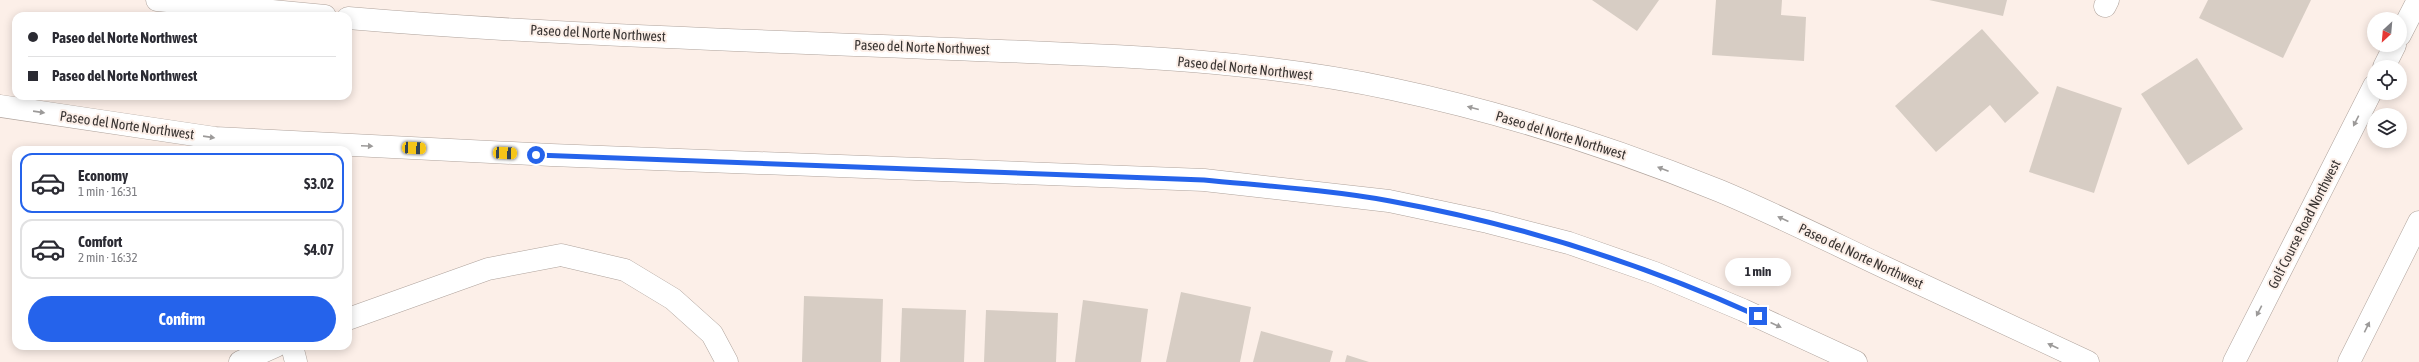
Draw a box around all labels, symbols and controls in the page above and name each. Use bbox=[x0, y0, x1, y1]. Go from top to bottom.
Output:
north arrow bbox=[2367, 12, 2407, 52]
map controls bbox=[2367, 12, 2407, 148]
street label: Paseo del Norte Northwest bbox=[530, 21, 666, 45]
text: Paseo del Norte Northwest bbox=[52, 29, 197, 46]
street label: Paseo del Norte Northwest bbox=[854, 37, 990, 57]
street label: Paseo del Norte Northwest bbox=[1177, 53, 1313, 83]
button: locate bbox=[2367, 60, 2407, 100]
text: Paseo del Norte Northwest bbox=[52, 67, 197, 84]
one-way arrow bbox=[1467, 105, 1479, 111]
street label: Paseo del Norte Northwest bbox=[59, 108, 195, 142]
street label: Paseo del Norte Northwest bbox=[1494, 108, 1628, 162]
button: layers bbox=[2367, 108, 2407, 148]
one-way arrow bbox=[33, 109, 45, 115]
one-way arrow bbox=[2353, 115, 2360, 126]
one-way arrow bbox=[203, 134, 215, 140]
car bbox=[402, 141, 426, 155]
one-way arrow bbox=[360, 142, 373, 149]
car bbox=[493, 146, 517, 160]
route start bbox=[527, 146, 545, 164]
street label: Golf Course Road Northwest bbox=[2265, 157, 2343, 291]
icon: car bbox=[30, 165, 66, 201]
one-way arrow bbox=[1657, 166, 1669, 172]
text: Economy bbox=[78, 167, 128, 184]
text: $3.02 bbox=[304, 175, 334, 192]
text: 1 min · 16:31 bbox=[78, 184, 138, 199]
one-way arrow bbox=[1777, 216, 1789, 222]
street label: Paseo del Norte Northwest bbox=[1796, 220, 1926, 292]
icon: car bbox=[30, 231, 66, 267]
text: Comfort bbox=[78, 233, 122, 250]
text: $4.07 bbox=[304, 241, 334, 258]
text: 2 min · 16:32 bbox=[78, 250, 138, 265]
callout: 1 min bbox=[1725, 258, 1791, 286]
text: 1 min bbox=[1745, 264, 1771, 279]
button: Confirm bbox=[28, 296, 336, 342]
one-way arrow bbox=[2256, 306, 2263, 317]
route end bbox=[1749, 307, 1767, 325]
one-way arrow bbox=[2363, 321, 2370, 333]
one-way arrow bbox=[1770, 322, 1782, 328]
one-way arrow bbox=[2047, 343, 2059, 349]

